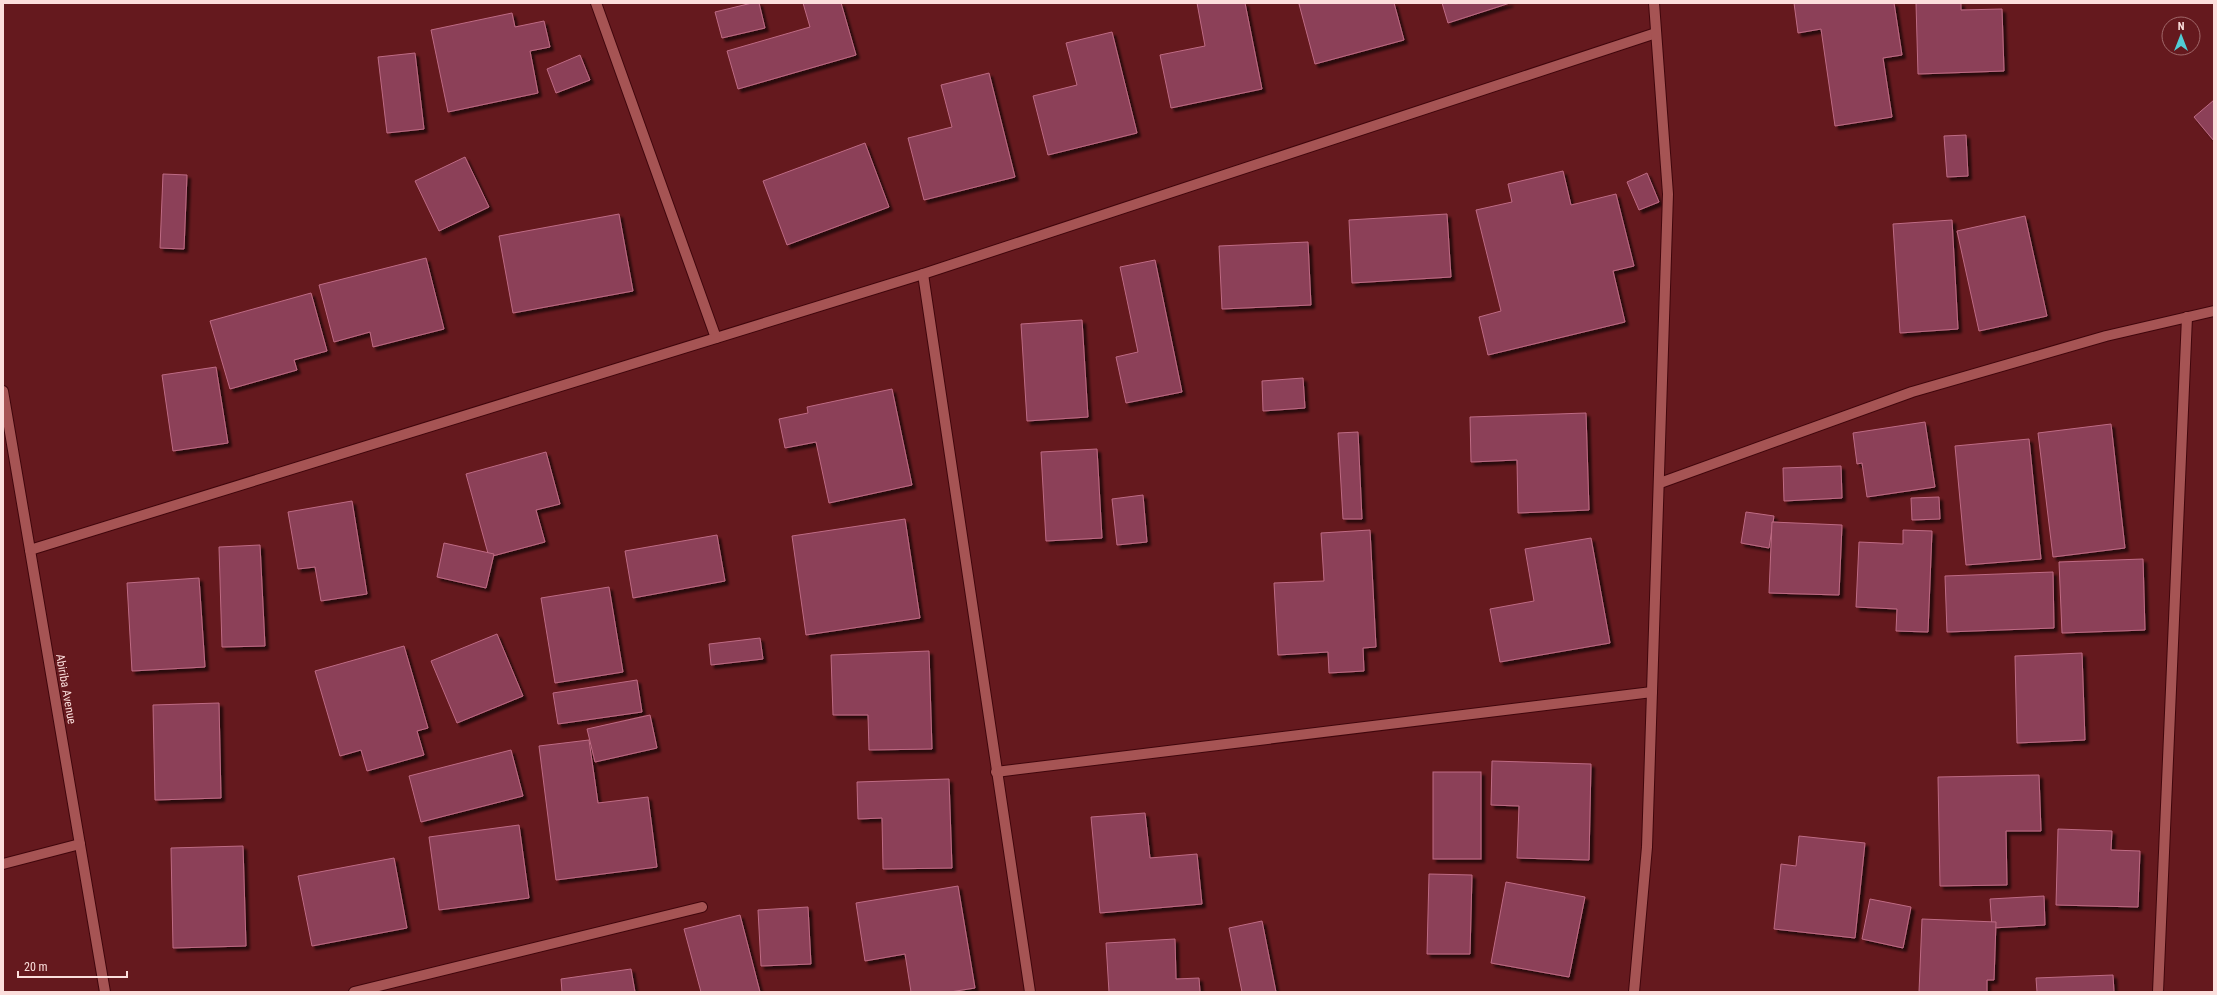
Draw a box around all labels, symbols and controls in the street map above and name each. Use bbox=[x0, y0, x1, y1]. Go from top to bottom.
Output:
north arrow bbox=[2161, 16, 2201, 56]
text: N bbox=[2178, 20, 2185, 33]
street label: Abiriba Avenue bbox=[53, 653, 79, 726]
scale bar bbox=[18, 953, 127, 979]
text: 20 m bbox=[24, 960, 48, 974]

